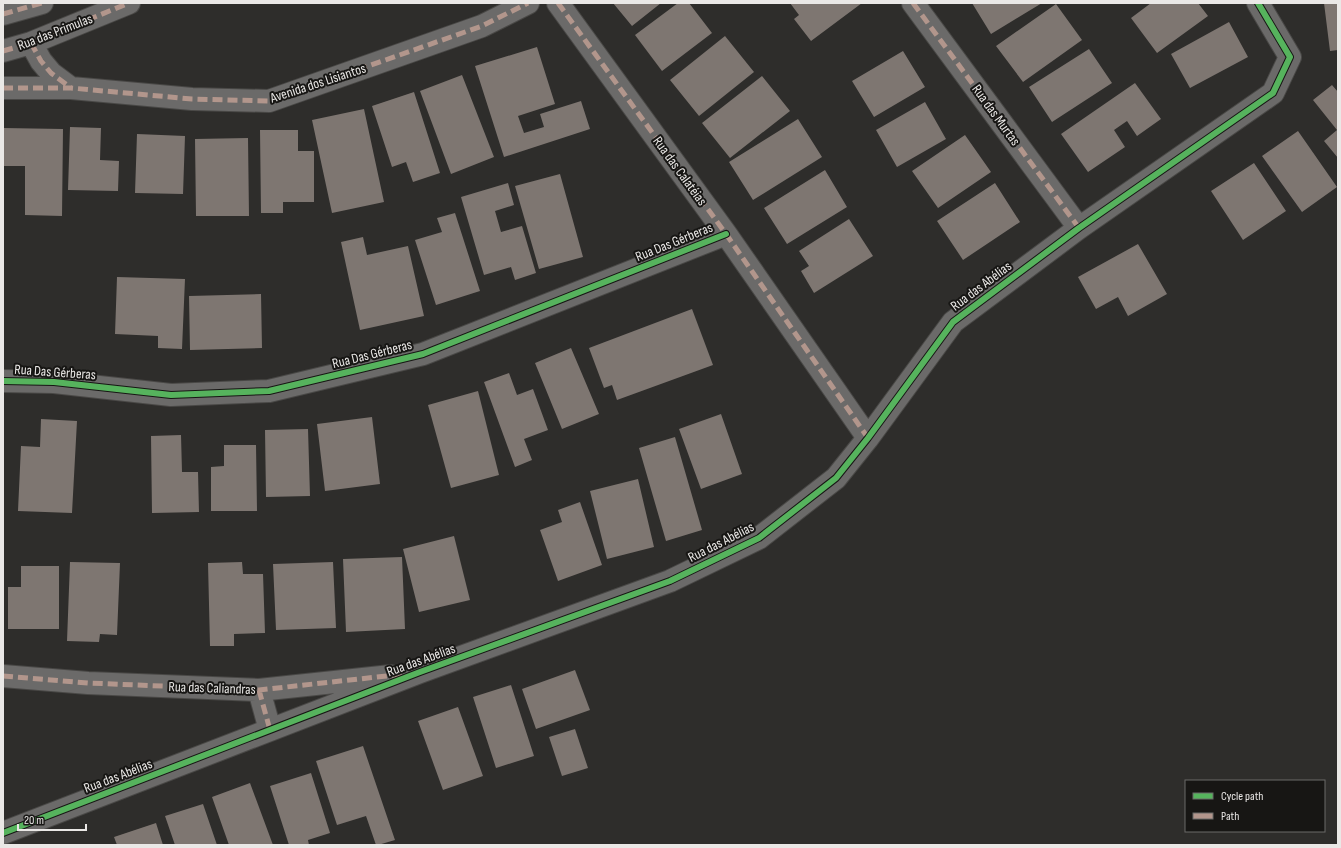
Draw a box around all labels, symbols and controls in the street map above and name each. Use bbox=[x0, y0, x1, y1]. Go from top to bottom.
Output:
street label: Rua das Primulas bbox=[15, 10, 95, 54]
street label: Avenida dos Lisiantos bbox=[267, 60, 368, 107]
street label: Rua das Murtas bbox=[968, 81, 1024, 149]
street label: Rua das Calatéias bbox=[649, 133, 711, 209]
street label: Rua Das Gérberas bbox=[633, 219, 715, 265]
street label: Rua das Abélias bbox=[947, 258, 1015, 314]
street label: Rua Das Gérberas bbox=[330, 336, 414, 372]
street label: Rua Das Gérberas bbox=[14, 361, 96, 383]
street label: Rua das Abélias bbox=[685, 518, 757, 566]
street label: Rua das Abélias bbox=[384, 640, 458, 680]
street label: Rua das Caliandras bbox=[168, 678, 256, 698]
street label: Rua das Abélias bbox=[81, 755, 155, 797]
legend bbox=[1185, 780, 1325, 832]
text: Cycle path bbox=[1221, 789, 1263, 804]
scale bar bbox=[18, 806, 86, 832]
text: Path bbox=[1221, 809, 1239, 824]
text: 20 m bbox=[24, 813, 44, 828]

